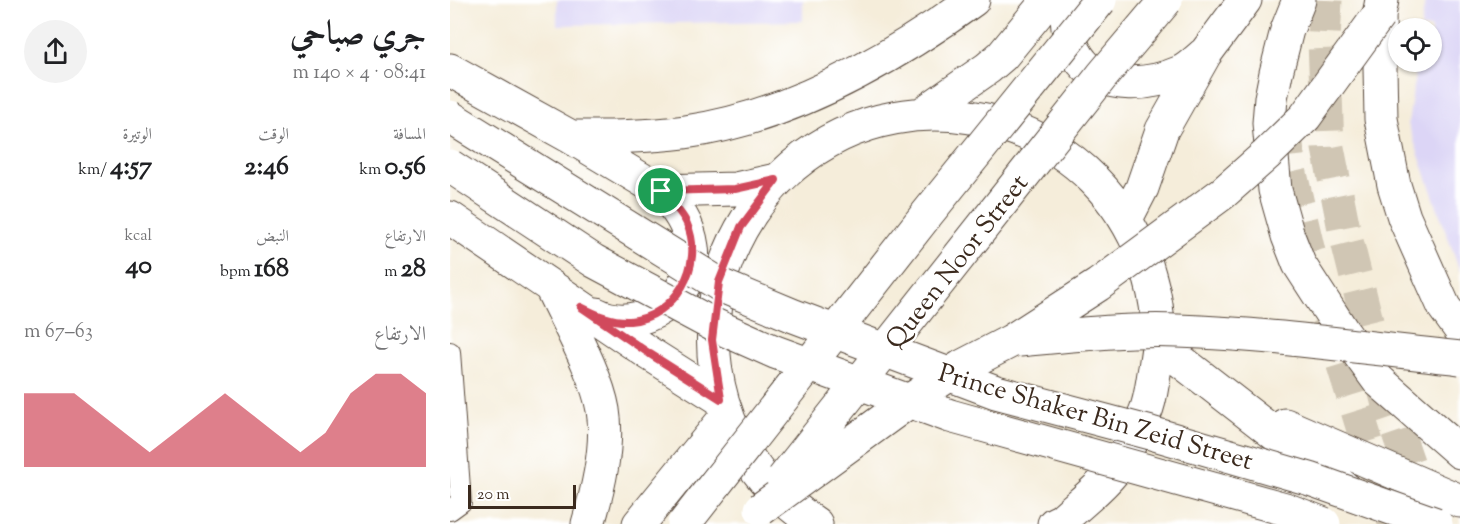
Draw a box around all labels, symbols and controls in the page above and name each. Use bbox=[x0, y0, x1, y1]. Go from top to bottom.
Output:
text: جري صباحي bbox=[290, 12, 426, 60]
map controls bbox=[1388, 18, 1442, 72]
button: locate bbox=[1388, 18, 1442, 72]
button: share bbox=[24, 20, 87, 83]
text: 08:41 · 4 × 140 m bbox=[293, 59, 426, 88]
text: الوتيرة bbox=[122, 124, 152, 147]
text: الوقت bbox=[258, 124, 289, 147]
text: المسافة bbox=[393, 124, 426, 147]
text: 4:57 bbox=[110, 149, 152, 186]
text: 2:46 bbox=[244, 149, 289, 186]
text: 0.56 bbox=[385, 149, 426, 186]
text: /km bbox=[78, 159, 110, 182]
text: km bbox=[359, 159, 385, 182]
pin bbox=[635, 165, 686, 216]
street label: Queen Noor Street bbox=[878, 167, 1038, 358]
icon: arrive bbox=[644, 174, 677, 207]
text: kcal bbox=[125, 225, 152, 248]
text: النبض bbox=[256, 226, 289, 249]
text: الارتفاع bbox=[384, 226, 426, 249]
text: 40 bbox=[125, 248, 152, 285]
text: 168 bbox=[254, 251, 289, 288]
text: 28 bbox=[401, 251, 426, 288]
text: bpm bbox=[220, 261, 254, 284]
text: m bbox=[384, 261, 401, 284]
text: 63–67 m bbox=[24, 318, 93, 347]
text: الارتفاع bbox=[374, 321, 426, 350]
street label: Prince Shaker Bin Zeid Street bbox=[934, 356, 1257, 481]
scale bar bbox=[468, 482, 576, 510]
text: 20 m bbox=[477, 484, 510, 507]

